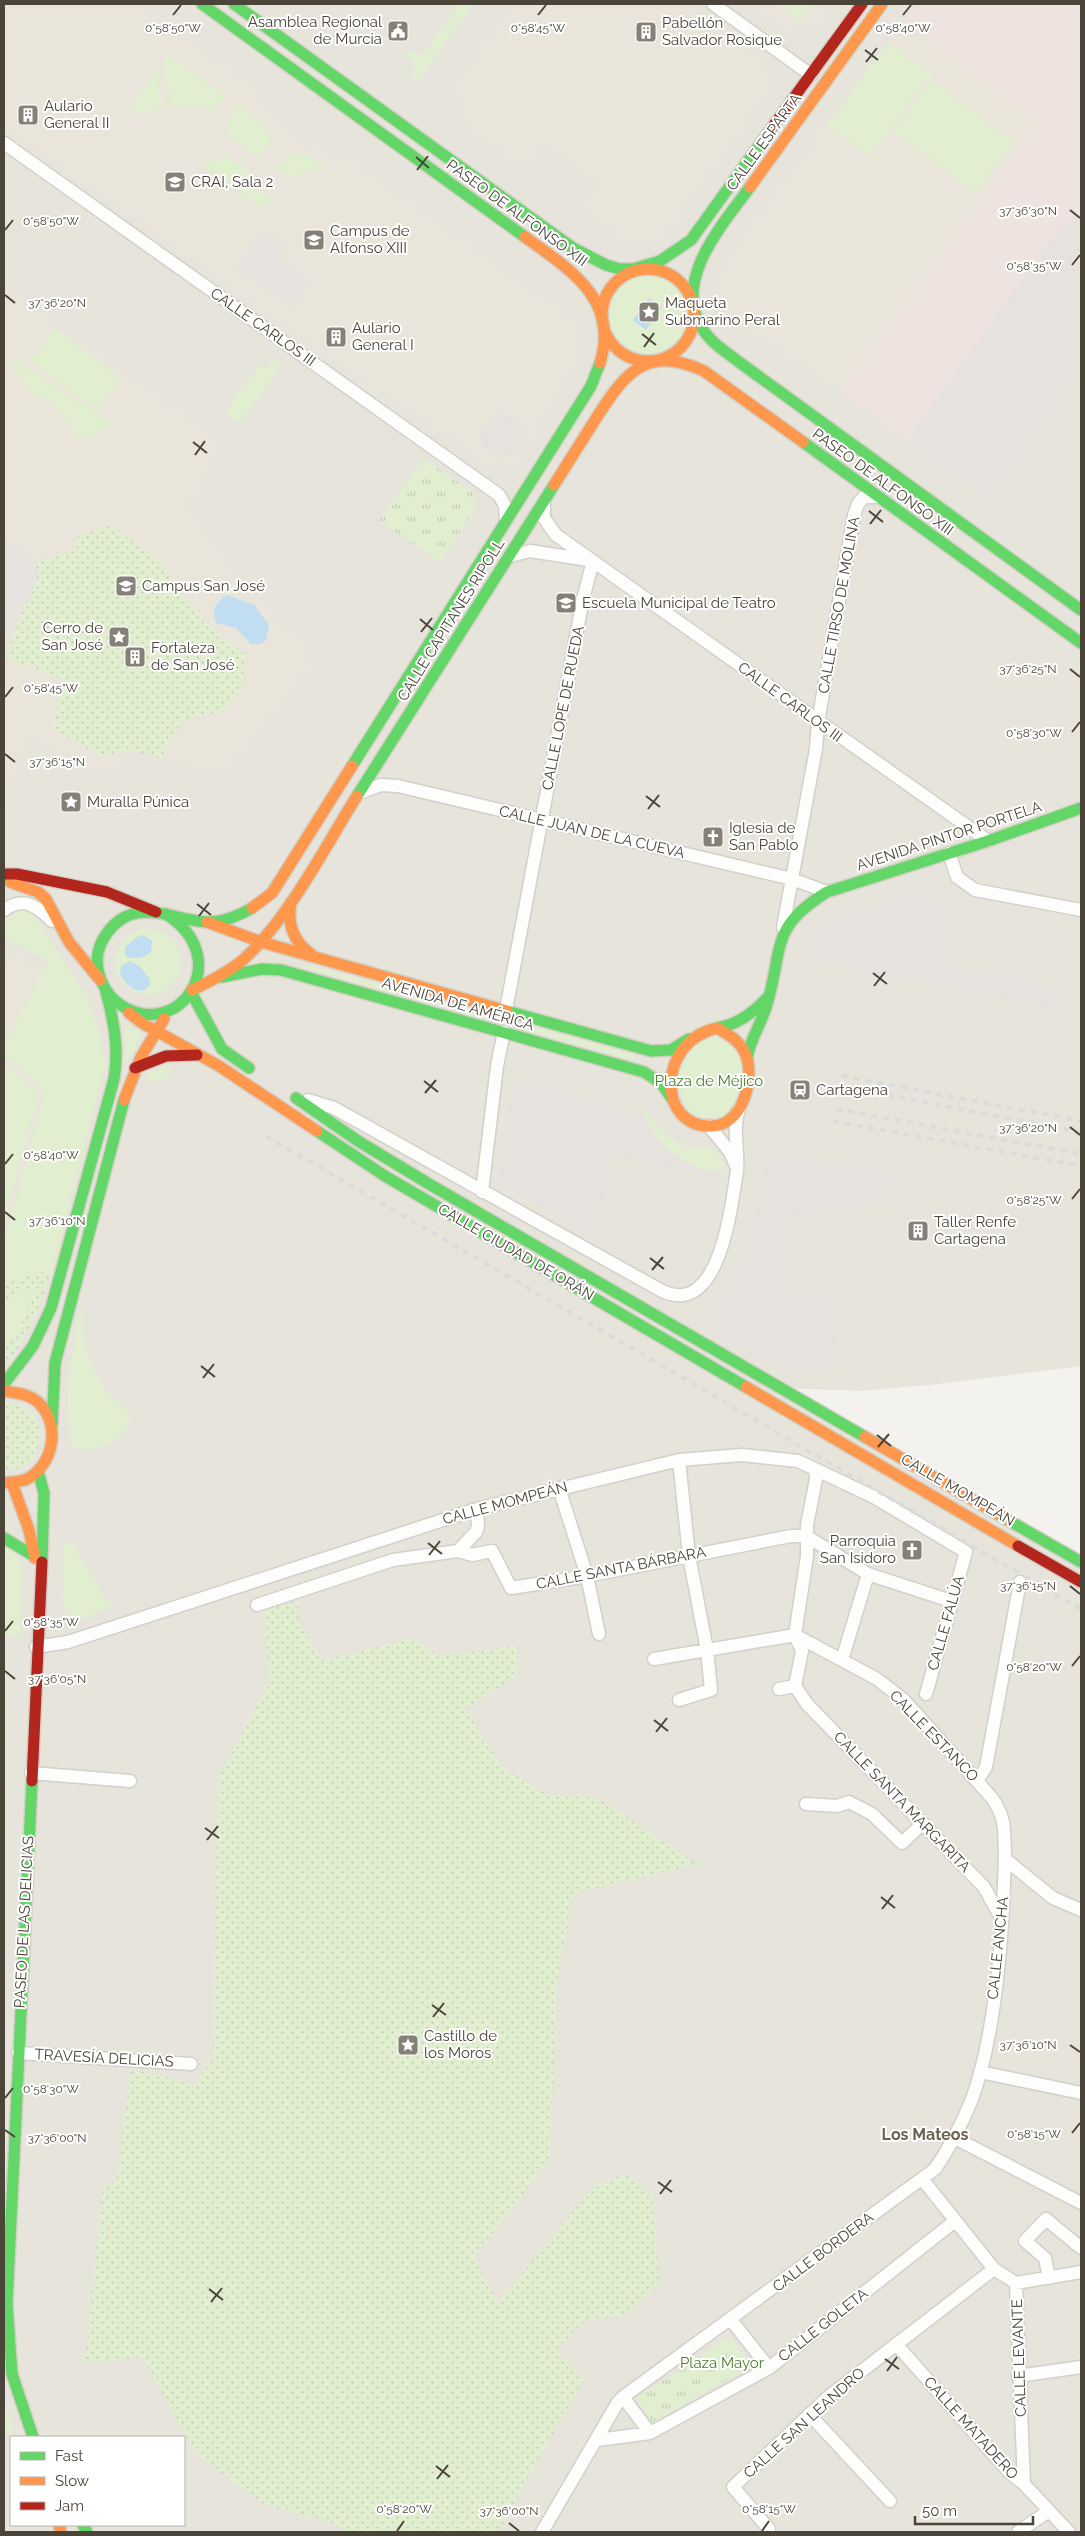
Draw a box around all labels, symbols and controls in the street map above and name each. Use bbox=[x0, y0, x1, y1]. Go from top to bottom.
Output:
place label: Asamblea Regional de Murcia bbox=[248, 13, 383, 48]
place label: Pabellón Salvador Rosique bbox=[662, 14, 782, 49]
public building icon: Asamblea Regional de Murcia bbox=[386, 19, 410, 43]
building icon: Pabellón Salvador Rosique bbox=[634, 20, 658, 44]
text: 0°58'50"W bbox=[145, 21, 201, 35]
text: 0°58'45"W bbox=[511, 21, 566, 35]
text: 0°58'40"W bbox=[875, 21, 931, 35]
street label: CALLE ESPARTA bbox=[723, 90, 805, 194]
place label: Aulario General II bbox=[44, 97, 109, 132]
building icon: Aulario General II bbox=[16, 103, 40, 127]
street label: PASEO DE ALFONSO XIII bbox=[443, 156, 591, 270]
school or university icon: CRAI, Sala 2 bbox=[163, 170, 187, 194]
place label: CRAI, Sala 2 bbox=[191, 173, 273, 191]
text: 37°36'30"N bbox=[999, 204, 1057, 218]
text: 0°58'50"W bbox=[23, 214, 79, 228]
place label: Campus de Alfonso XIII bbox=[330, 222, 410, 257]
school or university icon: Campus de Alfonso XIII bbox=[302, 228, 326, 252]
text: 0°58'35"W bbox=[1006, 259, 1062, 273]
street label: CALLE CARLOS III bbox=[207, 284, 319, 370]
place label: Maqueta Submarino Peral bbox=[665, 294, 781, 329]
text: 37°36'20"N bbox=[28, 296, 86, 310]
place icon: Maqueta Submarino Peral bbox=[637, 300, 661, 324]
place label: Aulario General I bbox=[352, 319, 414, 354]
building icon: Aulario General I bbox=[324, 325, 348, 349]
street label: PASEO DE ALFONSO XIII bbox=[809, 425, 957, 539]
street label: CALLE TIRSO DE MOLINA bbox=[815, 515, 863, 695]
street label: CALLE CAPITANES RIPOLL bbox=[394, 536, 508, 704]
school or university icon: Campus San José bbox=[114, 574, 138, 598]
place label: Campus San José bbox=[142, 577, 265, 595]
school or university icon: Escuela Municipal de Teatro bbox=[554, 591, 578, 615]
place label: Escuela Municipal de Teatro bbox=[582, 594, 776, 612]
place label: Cerro de San José bbox=[41, 619, 103, 654]
street label: CALLE LOPE DE RUEDA bbox=[538, 624, 588, 792]
place icon: Cerro de San José bbox=[107, 625, 131, 649]
place label: Fortaleza de San José bbox=[151, 639, 235, 674]
building icon: Fortaleza de San José bbox=[123, 645, 147, 669]
street label: CALLE CARLOS III bbox=[734, 658, 846, 746]
text: 37°36'25"N bbox=[999, 662, 1057, 676]
text: 0°58'45"W bbox=[24, 681, 79, 695]
text: 0°58'30"W bbox=[1006, 726, 1062, 740]
text: 37°36'15"N bbox=[29, 755, 85, 769]
place icon: Muralla Púnica bbox=[59, 790, 83, 814]
place label: Muralla Púnica bbox=[87, 793, 189, 811]
street label: AVENIDA PINTOR PORTELA bbox=[854, 798, 1044, 874]
street label: CALLE JUAN DE LA CUEVA bbox=[497, 802, 687, 862]
place label: Iglesia de San Pablo bbox=[729, 819, 799, 854]
church icon: Iglesia de San Pablo bbox=[701, 825, 725, 849]
street label: AVENIDA DE AMÉRICA bbox=[380, 974, 536, 1034]
park label: Plaza de Méjico bbox=[655, 1072, 763, 1090]
station icon: Cartagena bbox=[788, 1078, 812, 1102]
place label: Cartagena bbox=[816, 1081, 888, 1099]
text: 37°36'20"N bbox=[999, 1121, 1057, 1135]
text: 0°58'40"W bbox=[23, 1148, 79, 1162]
text: 0°58'25"W bbox=[1007, 1193, 1062, 1207]
street label: CALLE CIUDAD DE ORÁN bbox=[435, 1200, 597, 1304]
place label: Taller Renfe Cartagena bbox=[934, 1213, 1016, 1248]
text: 37°36'10"N bbox=[29, 1214, 85, 1228]
building icon: Taller Renfe Cartagena bbox=[906, 1219, 930, 1243]
street label: CALLE MOMPEÁN bbox=[898, 1450, 1018, 1530]
street label: CALLE MOMPEÁN bbox=[441, 1478, 569, 1528]
place label: Parroquia San Isidoro bbox=[820, 1532, 896, 1567]
church icon: Parroquia San Isidoro bbox=[900, 1538, 924, 1562]
street label: CALLE SANTA BÁRBARA bbox=[535, 1543, 707, 1593]
street label: CALLE FALÚA bbox=[924, 1573, 968, 1673]
text: 37°36'15"N bbox=[1000, 1579, 1056, 1593]
text: 0°58'35"W bbox=[23, 1615, 79, 1629]
text: 0°58'20"W bbox=[1006, 1660, 1062, 1674]
text: 37°36'05"N bbox=[28, 1672, 86, 1686]
street label: CALLE ESTANCO bbox=[886, 1687, 982, 1785]
street label: CALLE SANTA MARGARITA bbox=[830, 1728, 974, 1876]
street label: PASEO DE LAS DELICIAS bbox=[10, 1835, 38, 2009]
street label: CALLE ANCHA bbox=[984, 1896, 1012, 2000]
place label: Castillo de los Moros bbox=[424, 2027, 497, 2062]
place icon: Castillo de los Moros bbox=[396, 2033, 420, 2057]
text: 37°36'10"N bbox=[1000, 2038, 1056, 2052]
street label: TRAVESÍA DELICIAS bbox=[34, 2045, 174, 2071]
text: 0°58'30"W bbox=[23, 2082, 79, 2096]
district label: Los Mateos bbox=[882, 2125, 968, 2144]
text: 0°58'15"W bbox=[1007, 2127, 1061, 2141]
text: 37°36'00"N bbox=[27, 2131, 87, 2145]
street label: CALLE BORDERA bbox=[769, 2208, 877, 2296]
street label: CALLE GOLETA bbox=[775, 2284, 871, 2366]
street label: CALLE LEVANTE bbox=[1008, 2299, 1030, 2417]
park label: Plaza Mayor bbox=[680, 2354, 765, 2372]
street label: CALLE SAN LEANDRO bbox=[740, 2364, 868, 2482]
street label: CALLE MATADERO bbox=[920, 2373, 1022, 2483]
legend bbox=[10, 2436, 185, 2526]
text: Fast bbox=[55, 2447, 83, 2465]
text: Slow bbox=[55, 2472, 89, 2490]
scale bar bbox=[915, 2494, 1032, 2526]
text: Jam bbox=[55, 2497, 84, 2515]
text: 0°58'20"W bbox=[376, 2502, 432, 2516]
text: 0°58'15"W bbox=[742, 2502, 796, 2516]
text: 50 m bbox=[922, 2502, 957, 2520]
text: 37°36'00"N bbox=[479, 2504, 539, 2518]

